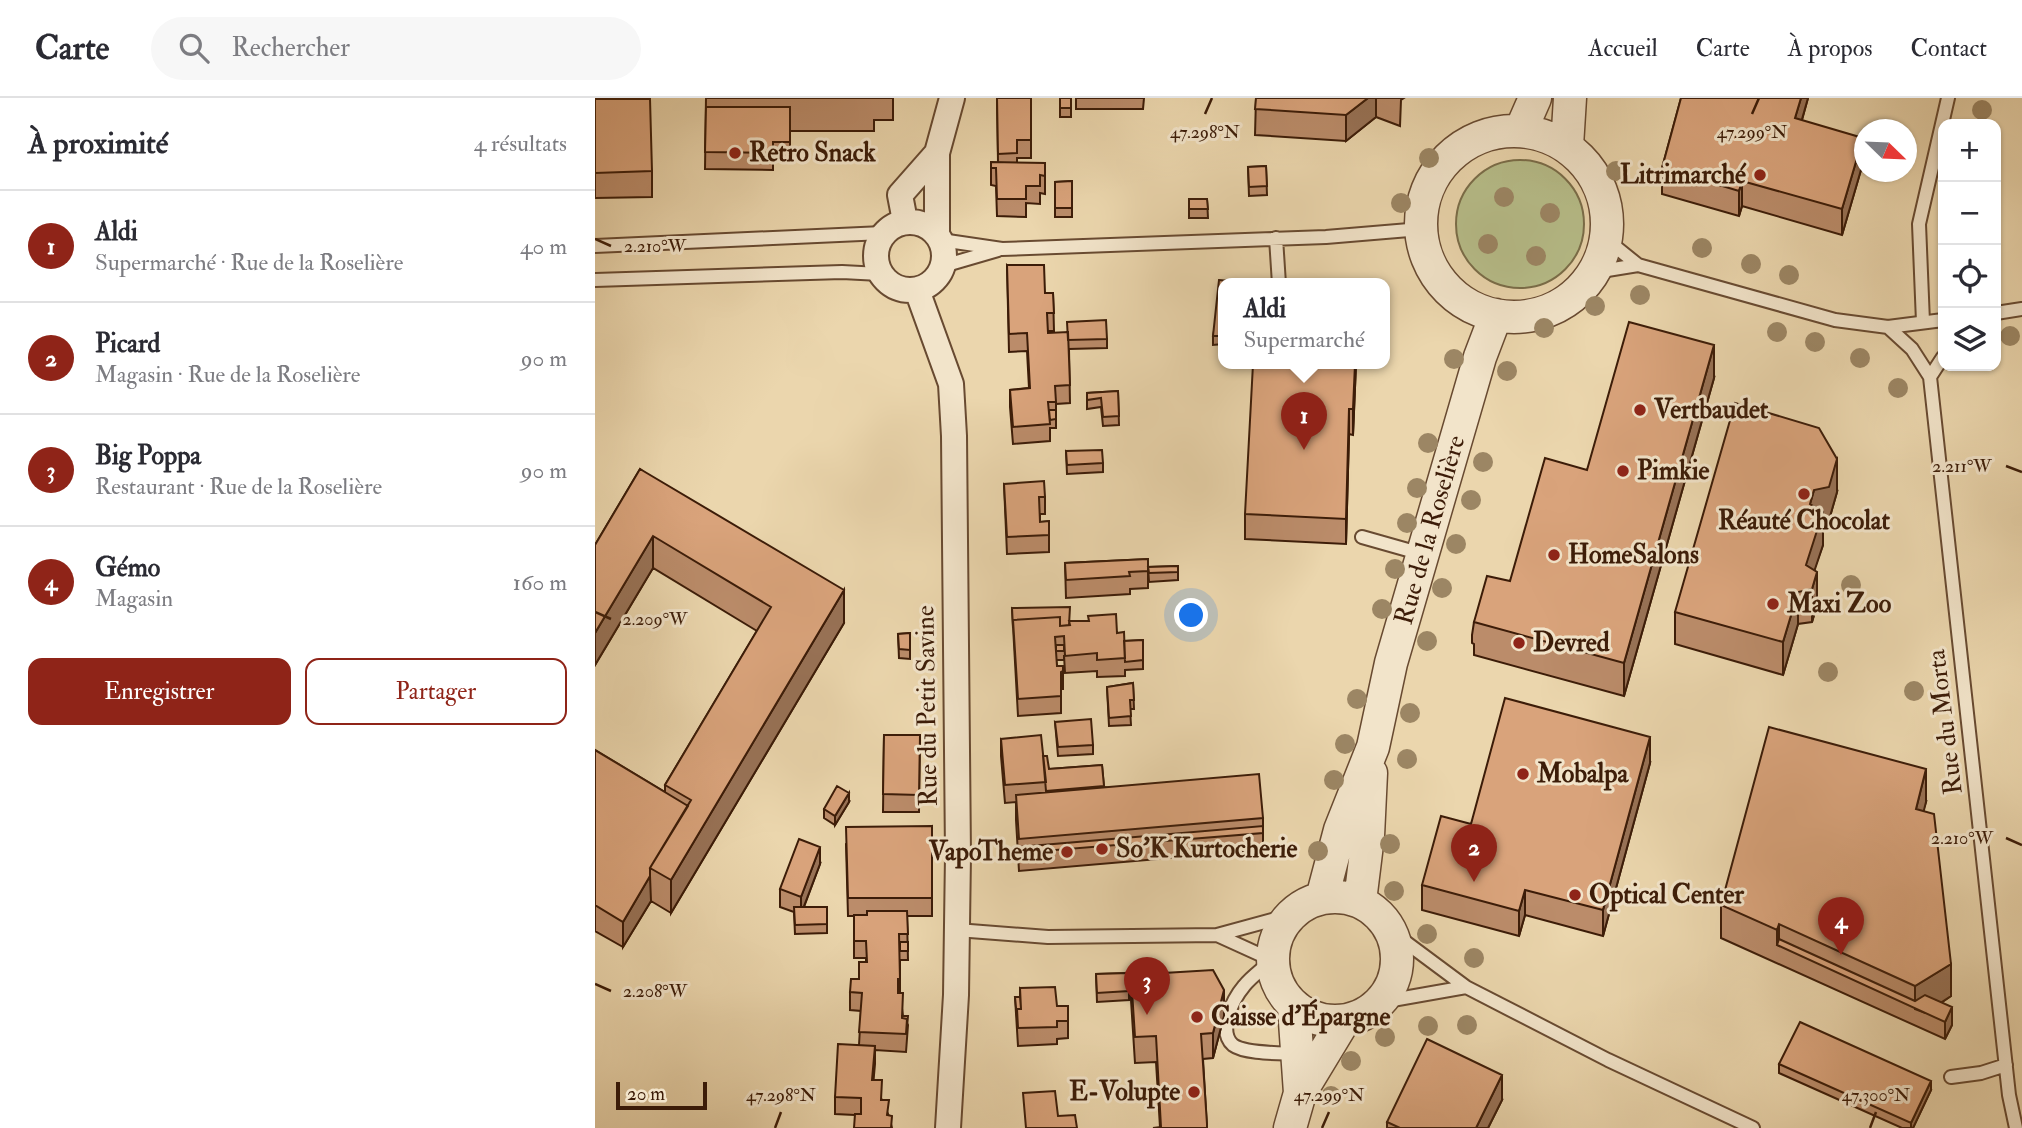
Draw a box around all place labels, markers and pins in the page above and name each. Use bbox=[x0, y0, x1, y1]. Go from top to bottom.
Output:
place label: Retro Snack bbox=[749, 137, 876, 169]
marker: Retro Snack bbox=[727, 145, 743, 161]
place label: Litrimarché bbox=[1620, 159, 1747, 191]
marker: Litrimarché bbox=[1752, 167, 1768, 183]
pin: 1 bbox=[1281, 392, 1327, 450]
place label: Vertbaudet bbox=[1653, 394, 1769, 426]
marker: Vertbaudet bbox=[1632, 402, 1648, 418]
place label: Pimkie bbox=[1637, 455, 1709, 487]
marker: Pimkie bbox=[1615, 463, 1631, 479]
marker: Réauté Chocolat bbox=[1796, 486, 1812, 502]
place label: Réauté Chocolat bbox=[1718, 505, 1891, 537]
place label: HomeSalons bbox=[1568, 539, 1699, 571]
marker: HomeSalons bbox=[1546, 547, 1562, 563]
place label: Maxi Zoo bbox=[1786, 588, 1892, 620]
marker: Maxi Zoo bbox=[1765, 596, 1781, 612]
place label: Devred bbox=[1533, 627, 1610, 659]
marker: Devred bbox=[1511, 635, 1527, 651]
place label: Mobalpa bbox=[1536, 758, 1629, 791]
marker: Mobalpa bbox=[1515, 766, 1531, 782]
pin: 2 bbox=[1451, 824, 1497, 882]
place label: So'K Kurtocherie bbox=[1116, 833, 1297, 865]
place label: VapoTheme bbox=[928, 836, 1053, 869]
marker: So'K Kurtocherie bbox=[1094, 841, 1110, 857]
marker: VapoTheme bbox=[1059, 844, 1075, 860]
place label: Optical Center bbox=[1589, 879, 1744, 912]
marker: Optical Center bbox=[1567, 887, 1583, 903]
pin: 4 bbox=[1818, 897, 1864, 955]
pin: 3 bbox=[1124, 957, 1170, 1015]
place label: Caisse d'Épargne bbox=[1211, 998, 1390, 1034]
marker: Caisse d'Épargne bbox=[1189, 1009, 1205, 1025]
place label: E-Volupte bbox=[1069, 1076, 1180, 1109]
marker: E-Volupte bbox=[1186, 1084, 1202, 1100]

